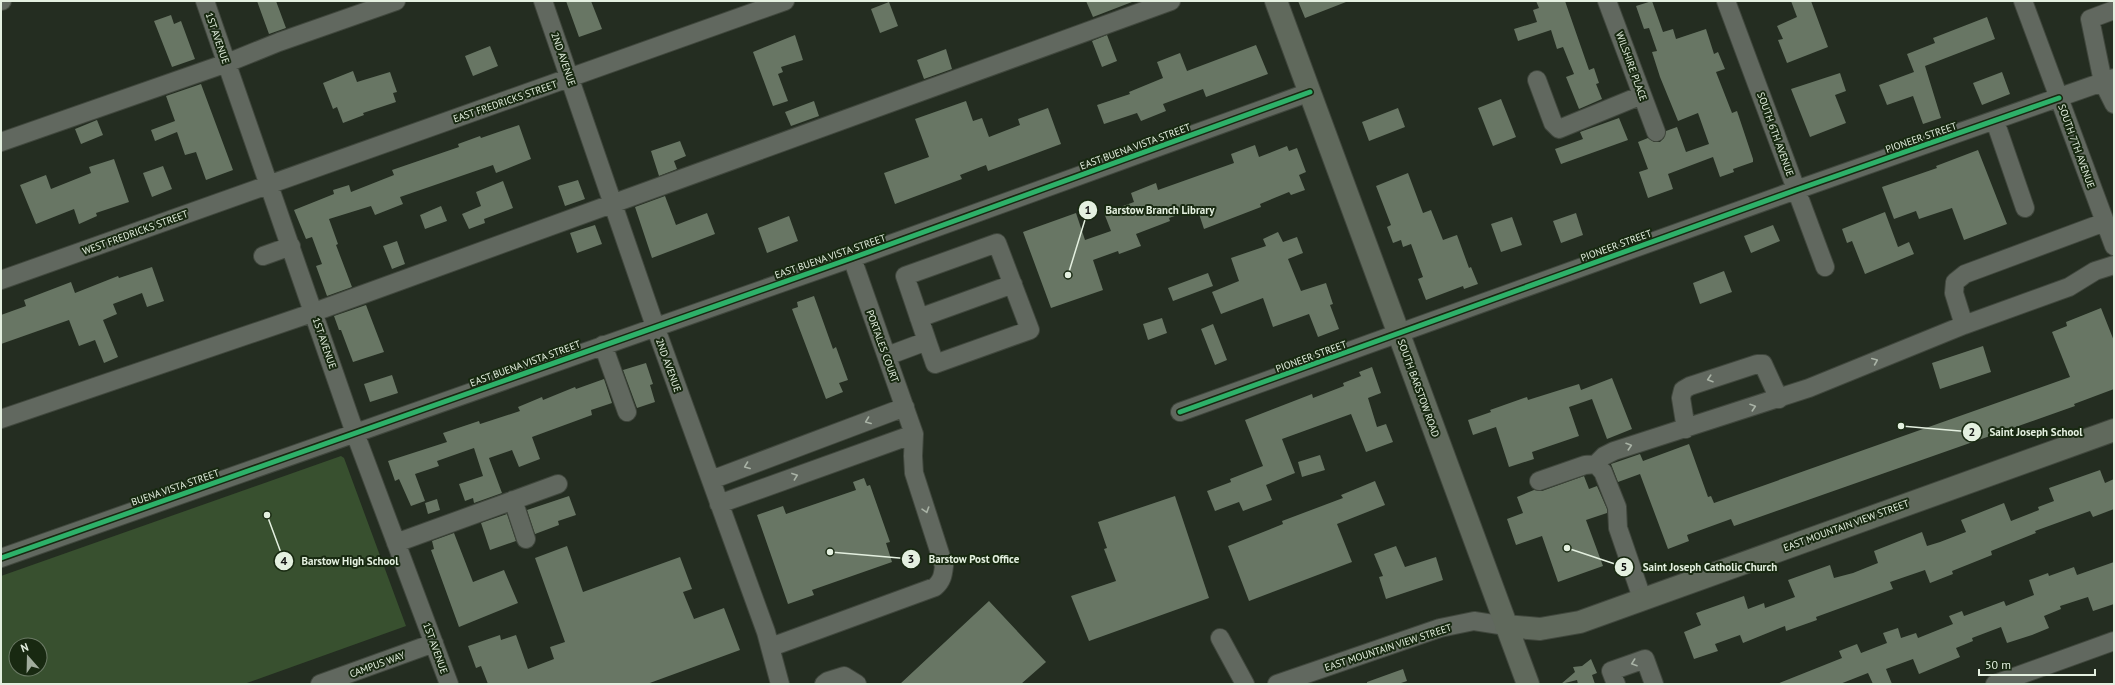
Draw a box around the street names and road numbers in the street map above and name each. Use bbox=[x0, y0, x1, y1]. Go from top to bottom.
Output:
street label: 1ST AVENUE bbox=[203, 11, 232, 65]
street label: WILSHIRE PLACE bbox=[1613, 30, 1650, 103]
street label: 2ND AVENUE bbox=[548, 31, 579, 88]
street label: EAST FREDRICKS STREET bbox=[451, 77, 559, 125]
street label: SOUTH 6TH AVENUE bbox=[1754, 90, 1797, 178]
street label: SOUTH 7TH AVENUE bbox=[2055, 102, 2098, 190]
street label: PIONEER STREET bbox=[1884, 119, 1959, 156]
street label: EAST BUENA VISTA STREET bbox=[1078, 120, 1193, 173]
street label: WEST FREDRICKS STREET bbox=[81, 207, 190, 258]
street label: PIONEER STREET bbox=[1579, 226, 1654, 264]
street label: EAST BUENA VISTA STREET bbox=[773, 231, 888, 282]
street label: PORTALES COURT bbox=[863, 308, 902, 385]
street label: 1ST AVENUE bbox=[310, 316, 339, 370]
street label: EAST BUENA VISTA STREET bbox=[468, 337, 583, 390]
street label: 2ND AVENUE bbox=[653, 337, 684, 394]
street label: PIONEER STREET bbox=[1274, 337, 1349, 375]
street label: SOUTH BARSTOW ROAD bbox=[1395, 337, 1442, 439]
street label: BUENA VISTA STREET bbox=[129, 466, 221, 509]
street label: EAST MOUNTAIN VIEW STREET bbox=[1782, 496, 1911, 554]
street label: 1ST AVENUE bbox=[420, 621, 451, 675]
street label: EAST MOUNTAIN VIEW STREET bbox=[1323, 621, 1454, 674]
street label: CAMPUS WAY bbox=[348, 648, 407, 680]

